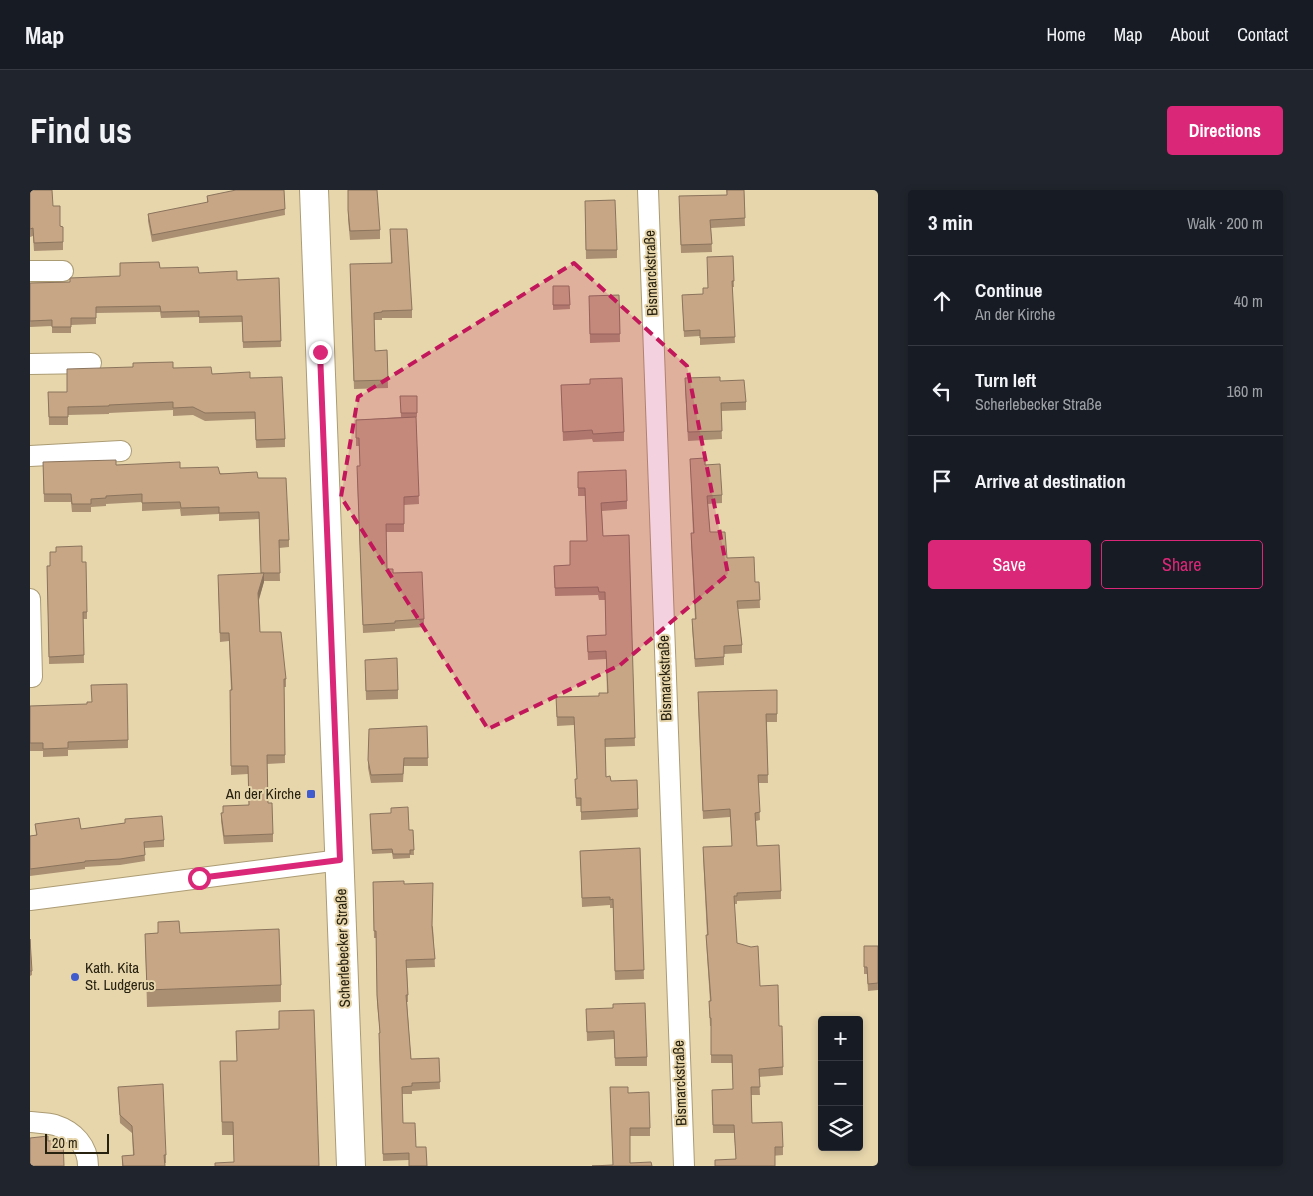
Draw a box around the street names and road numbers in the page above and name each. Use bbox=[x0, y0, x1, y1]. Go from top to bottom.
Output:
street label: Bismarckstraße bbox=[638, 229, 662, 316]
street label: Bismarckstraße bbox=[652, 634, 676, 721]
street label: Scherlebecker Straße bbox=[330, 888, 355, 1008]
street label: Bismarckstraße bbox=[667, 1039, 691, 1126]

